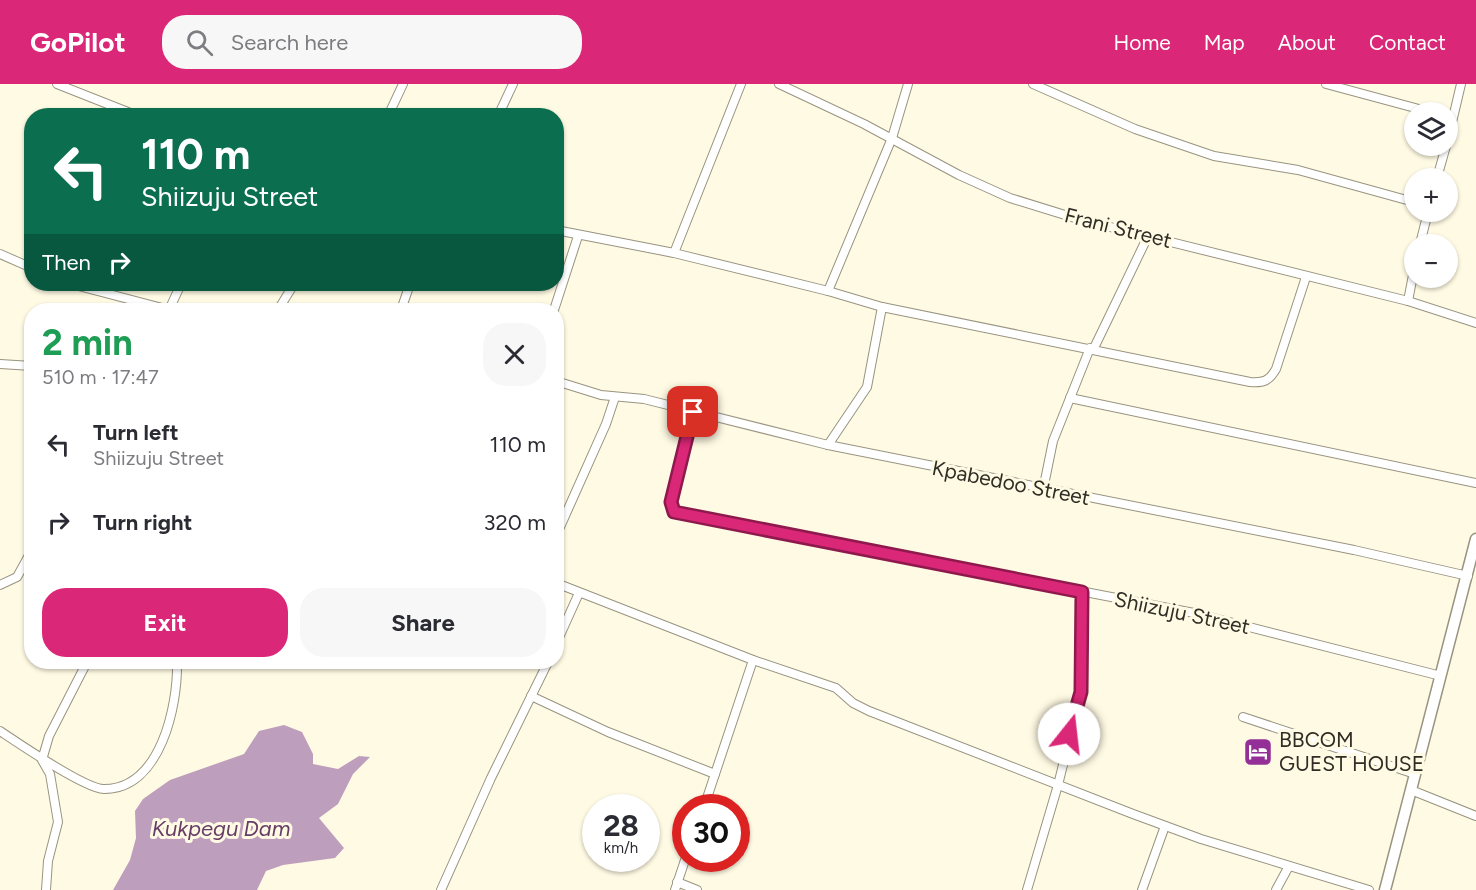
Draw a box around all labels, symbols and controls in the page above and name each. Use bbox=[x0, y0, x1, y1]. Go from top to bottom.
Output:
search box bbox=[162, 15, 582, 69]
text: GoPilot bbox=[30, 25, 126, 59]
icon: search bbox=[183, 26, 216, 59]
text: Search here bbox=[231, 29, 348, 56]
text: Home bbox=[1114, 30, 1171, 55]
text: Map bbox=[1204, 30, 1245, 55]
text: About bbox=[1278, 30, 1336, 55]
text: Contact bbox=[1369, 30, 1446, 55]
map controls bbox=[1404, 102, 1458, 288]
button: layers bbox=[1404, 102, 1458, 156]
text: 110 m bbox=[141, 129, 250, 180]
icon: left bbox=[42, 132, 120, 210]
button: + bbox=[1404, 168, 1458, 222]
text: Shiizuju Street bbox=[141, 180, 318, 213]
street label: Frani Street bbox=[1062, 202, 1174, 253]
button: − bbox=[1404, 234, 1458, 288]
icon: right bbox=[103, 246, 136, 279]
text: Then bbox=[42, 249, 91, 276]
text: 2 min bbox=[42, 321, 133, 364]
button: close bbox=[483, 323, 546, 386]
text: 510 m · 17:47 bbox=[42, 365, 159, 389]
pin bbox=[667, 386, 718, 437]
icon: arrive bbox=[676, 395, 709, 428]
text: Turn left bbox=[93, 419, 179, 446]
icon: left bbox=[42, 428, 75, 461]
text: 110 m bbox=[490, 431, 546, 458]
text: Shiizuju Street bbox=[93, 446, 224, 470]
street label: Kpabedoo Street bbox=[930, 455, 1092, 510]
icon: right bbox=[42, 506, 75, 539]
text: Turn right bbox=[93, 509, 192, 536]
text: 320 m bbox=[483, 509, 546, 536]
street label: Shiizuju Street bbox=[1112, 586, 1252, 639]
button: Exit bbox=[42, 588, 288, 657]
button: Share bbox=[300, 588, 546, 657]
position arrow bbox=[1037, 702, 1101, 766]
place label: BBCOM GUEST HOUSE bbox=[1279, 727, 1424, 776]
hotel icon: BBCOM GUEST HOUSE bbox=[1242, 736, 1274, 768]
speed limit sign: 30 bbox=[672, 794, 750, 872]
text: 28 bbox=[603, 807, 639, 844]
water label: Kukpegu Dam bbox=[152, 815, 291, 842]
text: km/h bbox=[604, 839, 638, 857]

